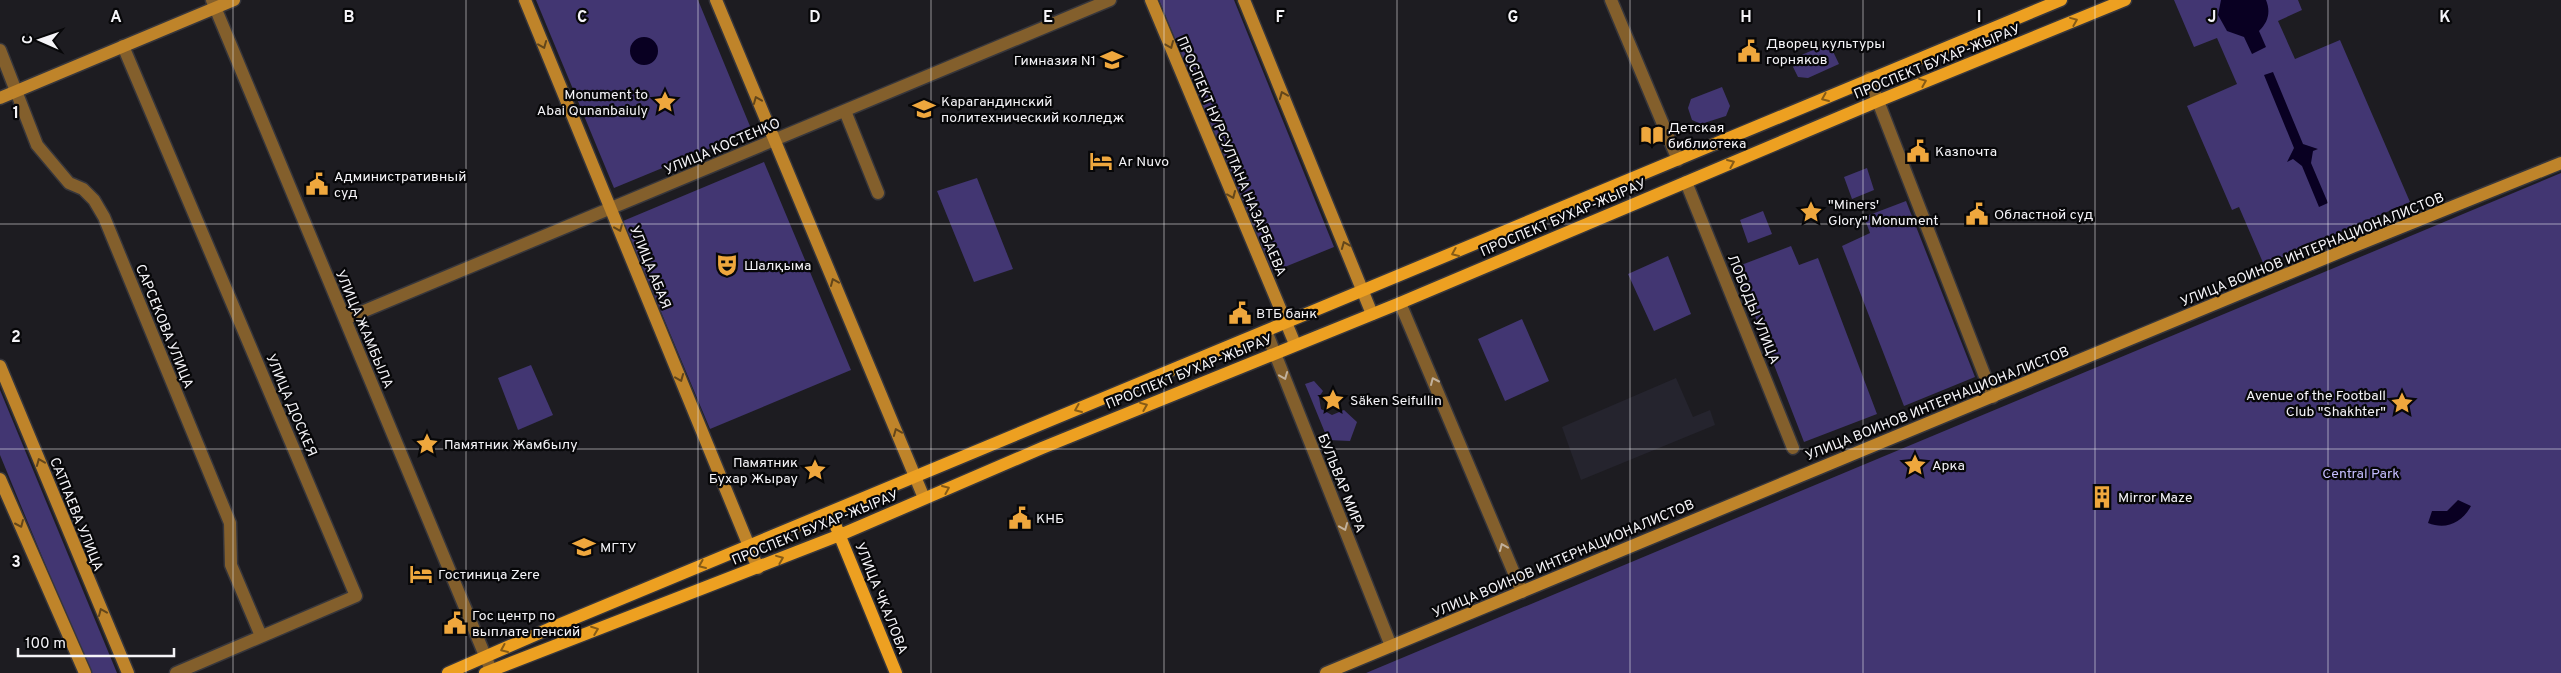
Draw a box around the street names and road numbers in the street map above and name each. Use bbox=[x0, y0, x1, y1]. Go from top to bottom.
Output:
street label: ПРОСПЕКТ БУХАР-ЖЫРАУ bbox=[1852, 21, 2024, 104]
street label: ПРОСПЕКТ НУРСУЛТАНА НАЗАРБАЕВА bbox=[1172, 34, 1289, 279]
street label: УЛИЦА КОСТЕНКО bbox=[662, 115, 783, 180]
street label: ПРОСПЕКТ БУХАР-ЖЫРАУ bbox=[1478, 176, 1649, 261]
street label: УЛИЦА ВОИНОВ ИНТЕРНАЦИОНАЛИСТОВ bbox=[2178, 190, 2447, 311]
street label: УЛИЦА АБАЯ bbox=[625, 224, 674, 312]
street label: ЛОБОДЫ УЛИЦА bbox=[1723, 252, 1782, 367]
street label: САРСЕКОВА УЛИЦА bbox=[131, 262, 196, 391]
street label: УЛИЦА ЖАМБЫЛА bbox=[331, 268, 396, 391]
street label: ПРОСПЕКТ БУХАР-ЖЫРАУ bbox=[1104, 331, 1276, 414]
street label: УЛИЦА ВОИНОВ ИНТЕРНАЦИОНАЛИСТОВ bbox=[1803, 344, 2072, 465]
street label: УЛИЦА ДОСКЕЯ bbox=[261, 352, 320, 459]
street label: БУЛЬВАР МИРА bbox=[1313, 432, 1368, 536]
street label: САТПАЕВА УЛИЦА bbox=[45, 455, 106, 574]
street label: ПРОСПЕКТ БУХАР-ЖЫРАУ bbox=[730, 487, 902, 570]
street label: УЛИЦА ВОИНОВ ИНТЕРНАЦИОНАЛИСТОВ bbox=[1430, 496, 1697, 622]
street label: УЛИЦА ЧКАЛОВА bbox=[850, 540, 911, 657]

